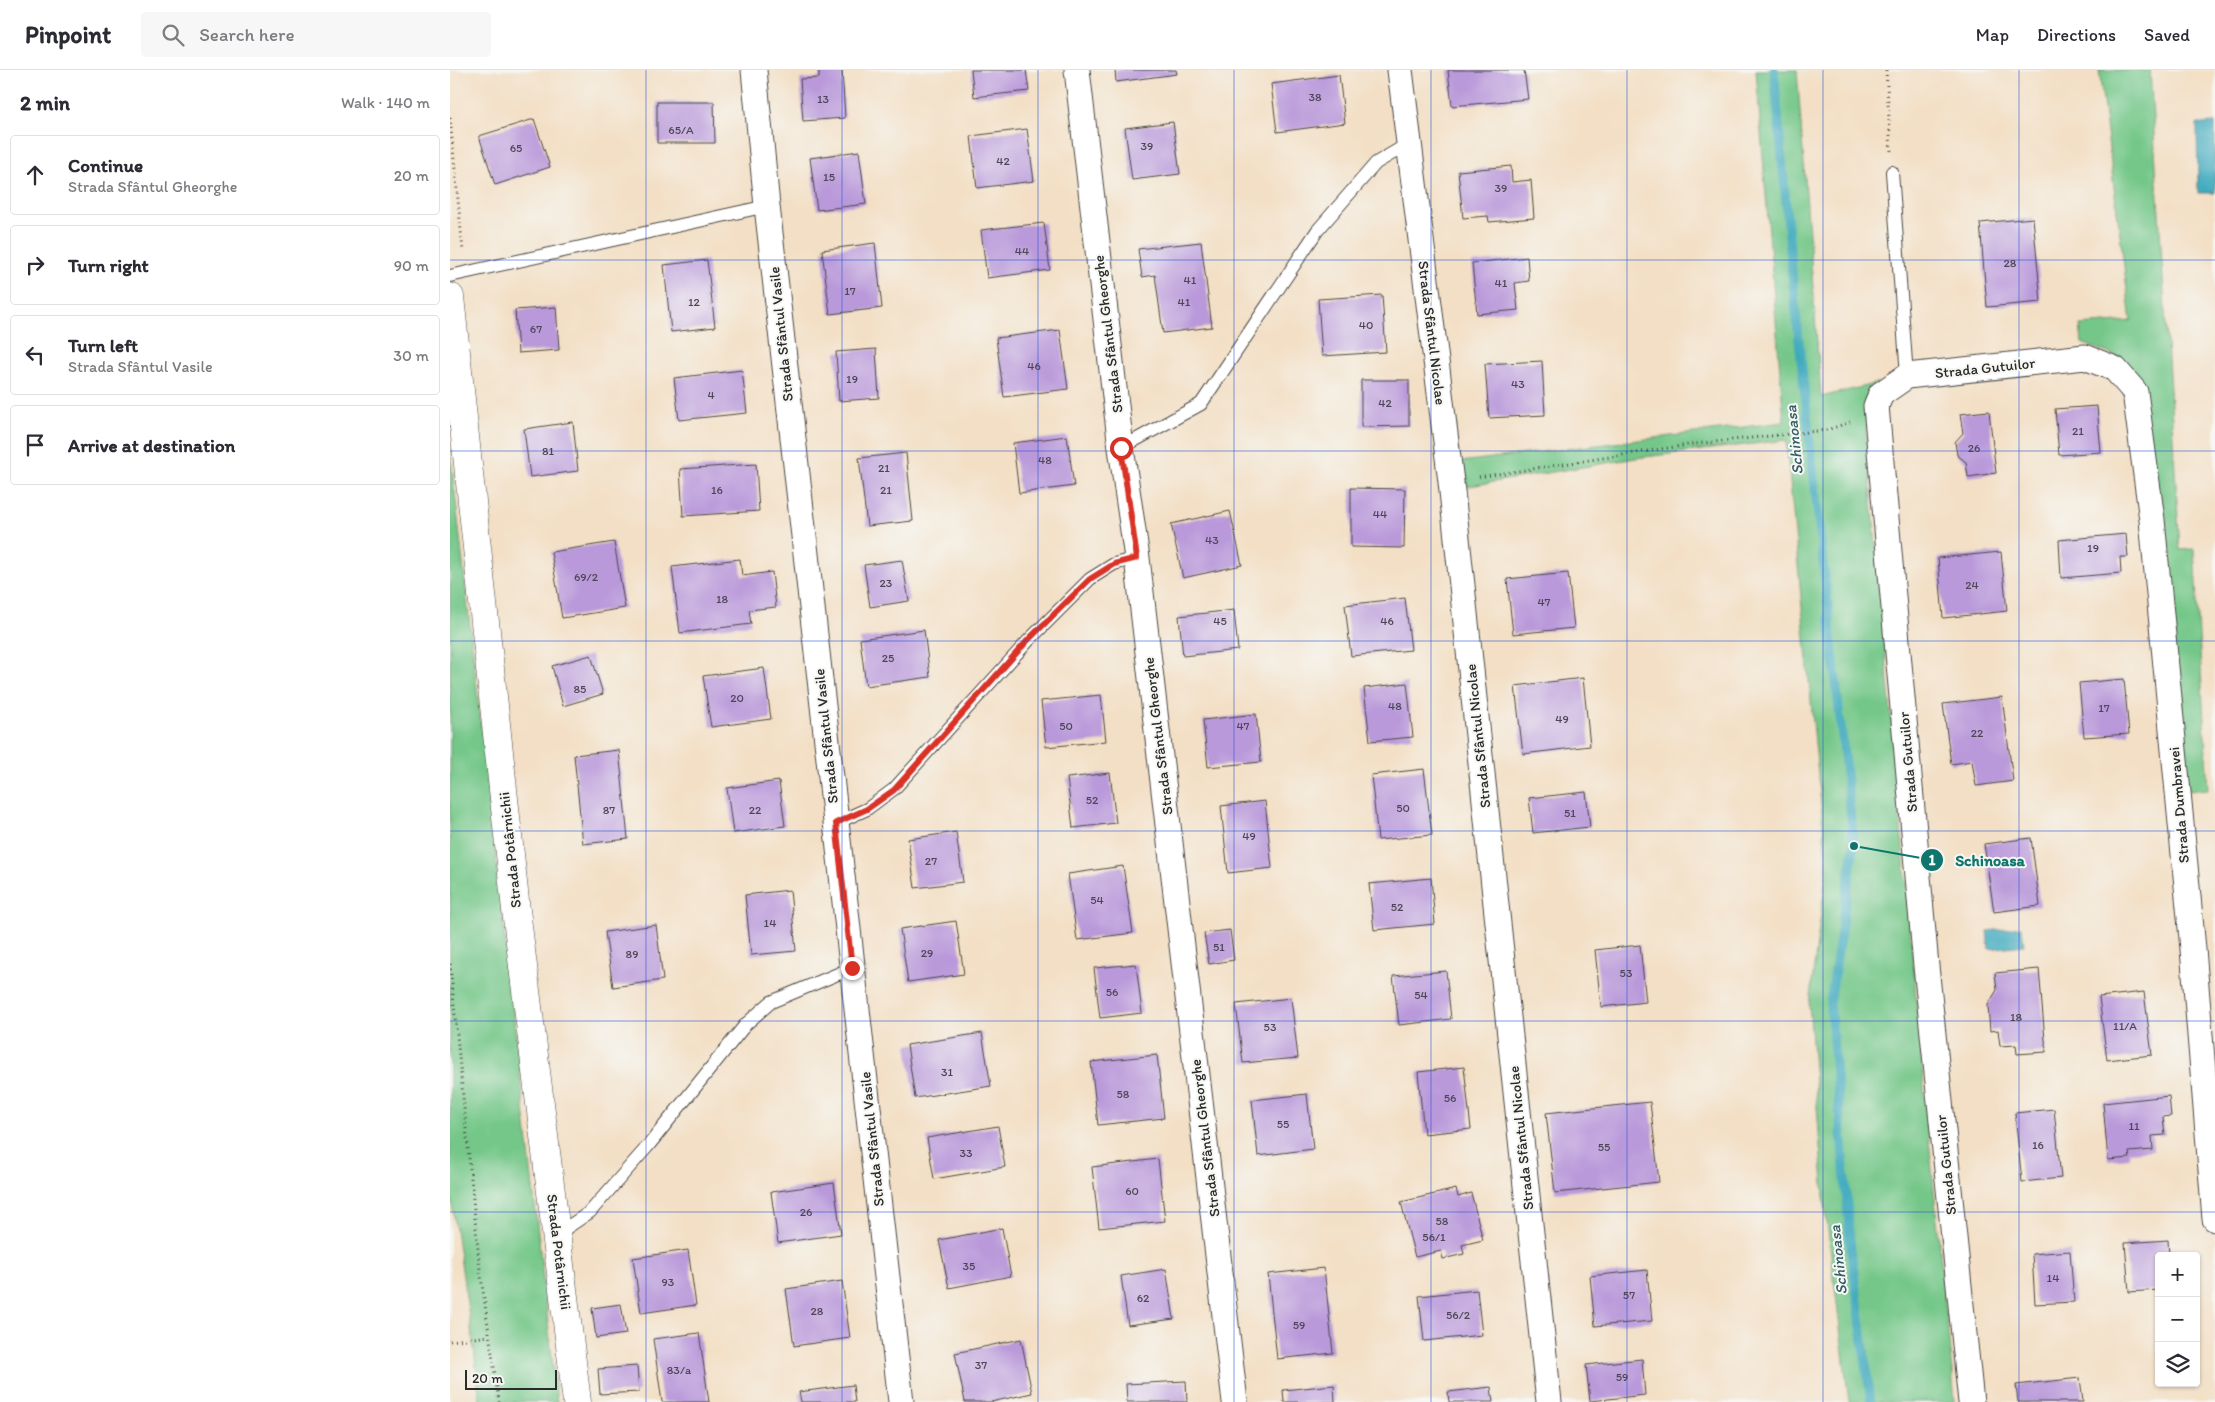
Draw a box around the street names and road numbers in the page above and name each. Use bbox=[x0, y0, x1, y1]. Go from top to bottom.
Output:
street label: Strada Sfântul Gheorghe bbox=[1089, 254, 1127, 414]
street label: Strada Sfântul Nicolae bbox=[1414, 260, 1450, 406]
street label: Strada Sfântul Vasile bbox=[765, 266, 797, 402]
street label: Strada Gutuilor bbox=[1934, 354, 2036, 382]
street label: Strada Sfântul Gheorghe bbox=[1139, 656, 1177, 816]
street label: Strada Sfântul Nicolae bbox=[1461, 663, 1495, 809]
street label: Strada Sfântul Vasile bbox=[810, 668, 842, 804]
street label: Strada Gutuilor bbox=[1895, 711, 1921, 813]
street label: Strada Dumbravei bbox=[2165, 746, 2193, 864]
street label: Strada Potârnichii bbox=[495, 791, 525, 909]
street label: Strada Sfântul Gheorghe bbox=[1186, 1058, 1224, 1218]
street label: Strada Sfântul Nicolae bbox=[1504, 1065, 1538, 1211]
street label: Strada Sfântul Vasile bbox=[856, 1071, 888, 1207]
street label: Strada Gutuilor bbox=[1932, 1114, 1960, 1216]
street label: Strada Potârnichii bbox=[543, 1193, 575, 1311]

